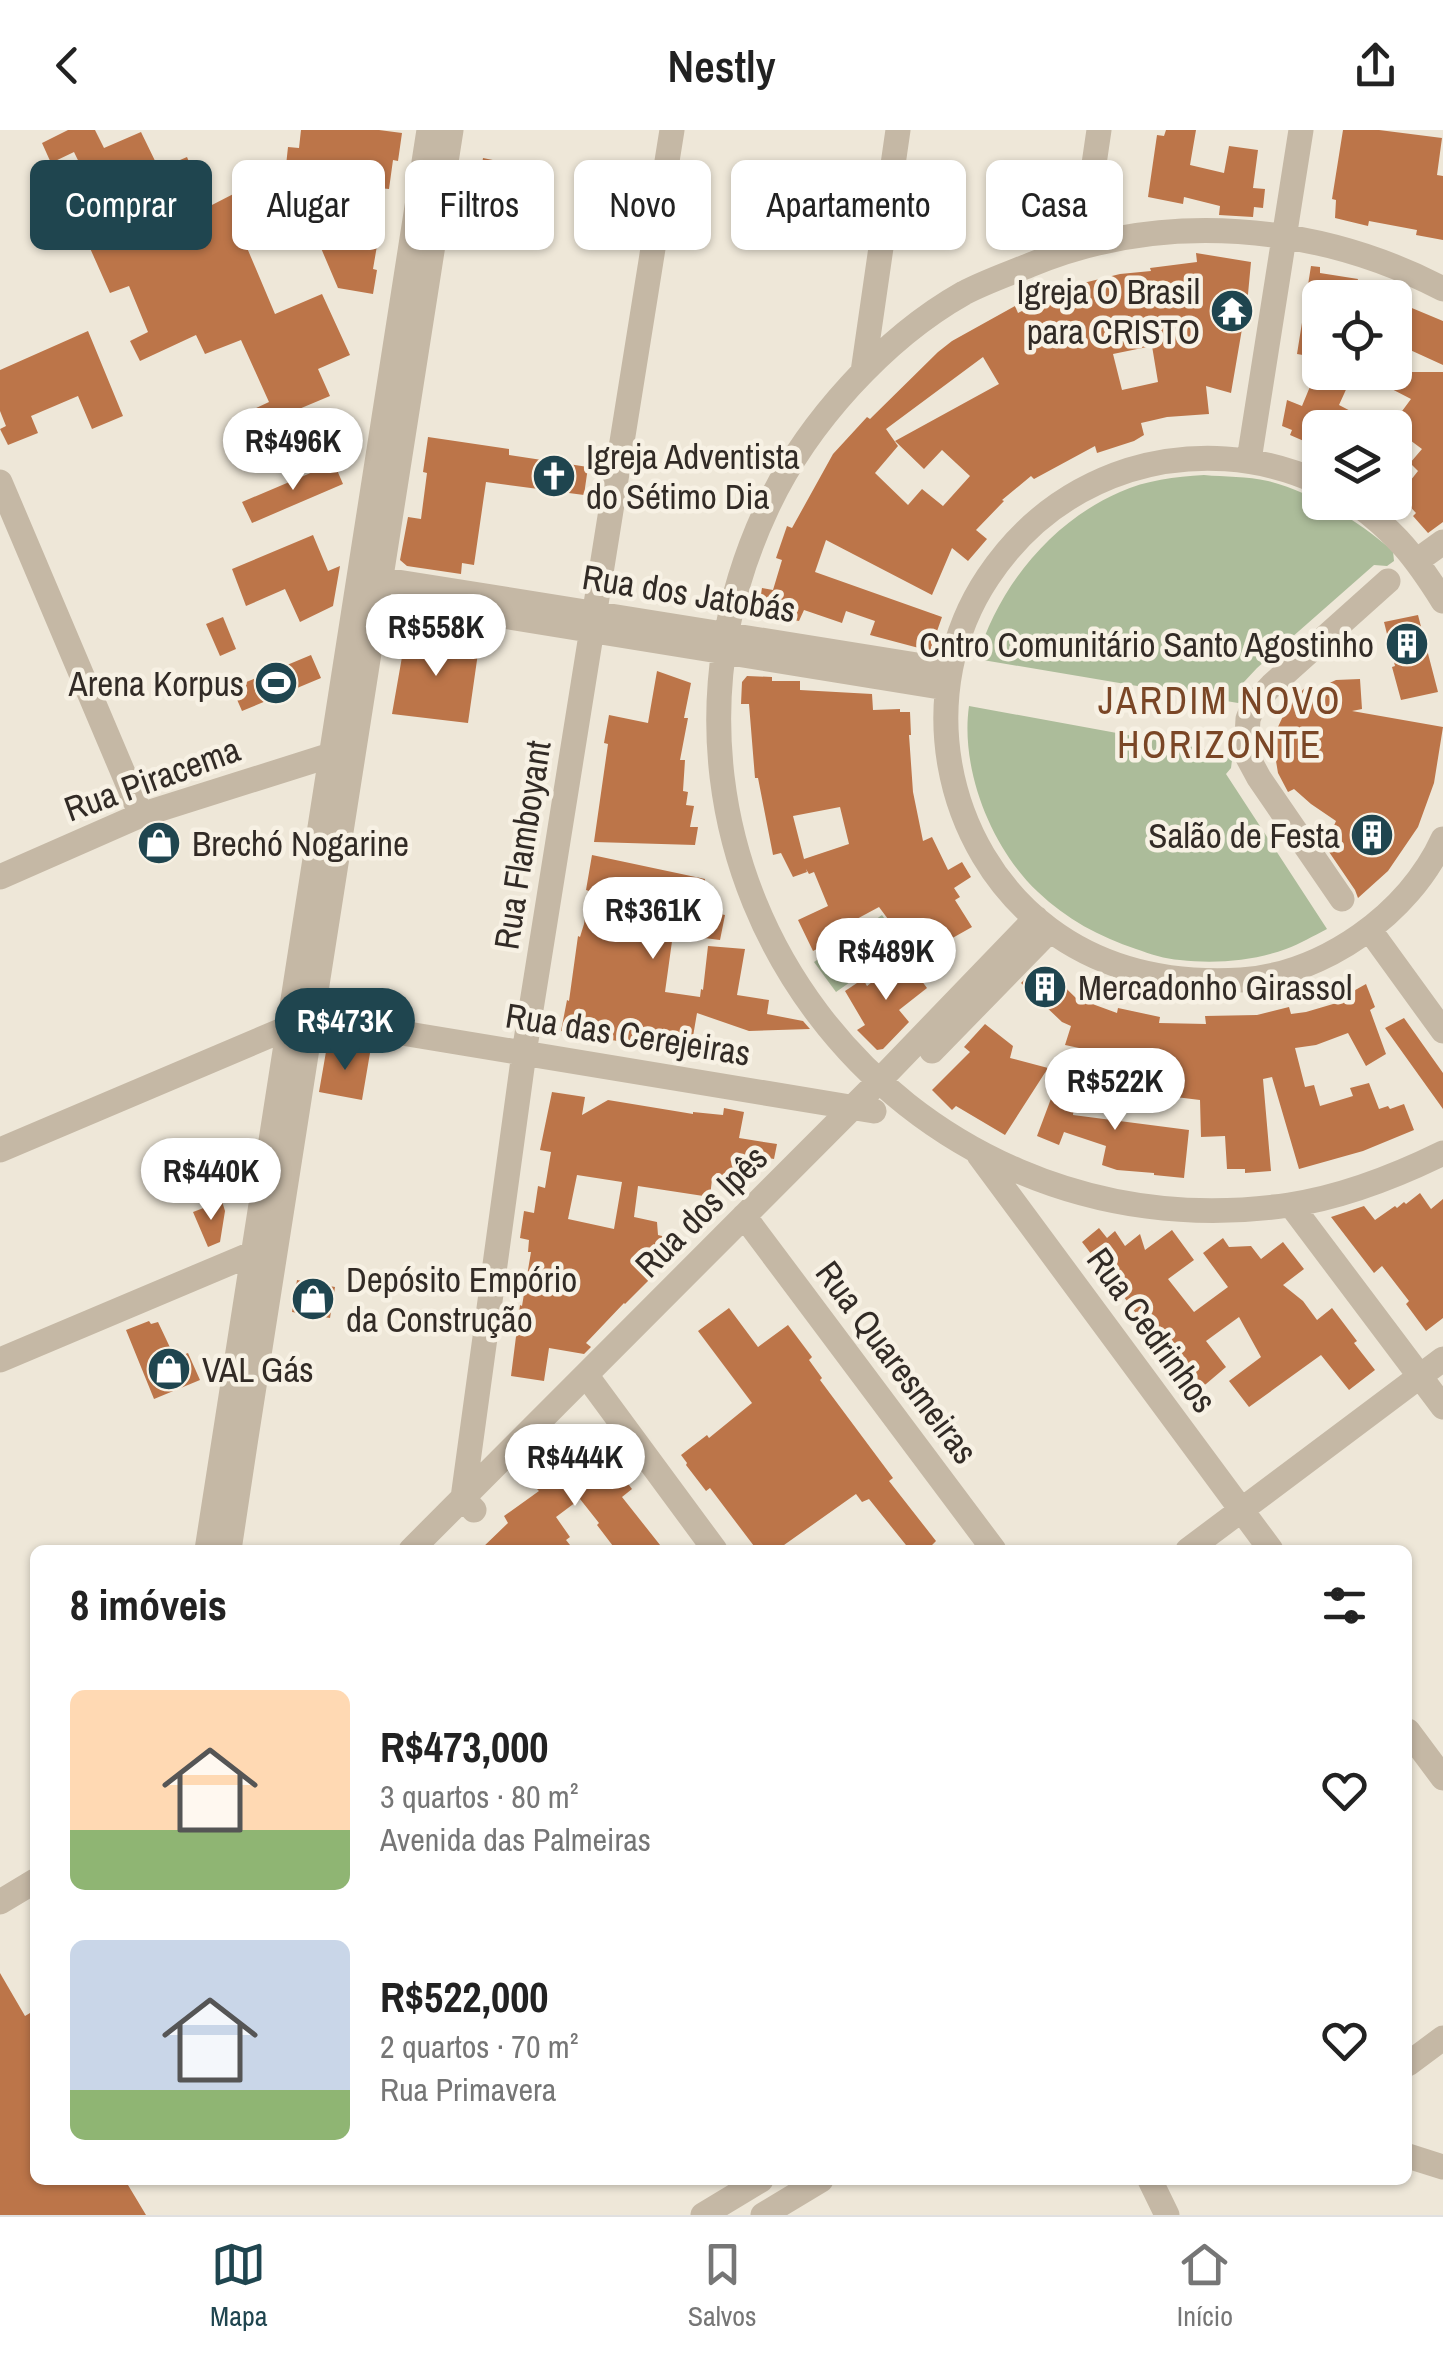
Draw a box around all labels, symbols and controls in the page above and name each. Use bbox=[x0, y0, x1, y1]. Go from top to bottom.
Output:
text: Nestly bbox=[668, 35, 775, 96]
icon: back bbox=[40, 38, 95, 93]
icon: share bbox=[1348, 38, 1403, 93]
chip: Comprar bbox=[30, 160, 212, 250]
chip: Alugar bbox=[232, 160, 385, 250]
chip: Filtros bbox=[405, 160, 554, 250]
chip: Novo bbox=[574, 160, 711, 250]
chip: Apartamento bbox=[731, 160, 966, 250]
chip: Casa bbox=[986, 160, 1123, 250]
place label: Igreja O Brasil para CRISTO bbox=[1017, 268, 1200, 355]
map controls bbox=[1302, 280, 1412, 520]
button: locate bbox=[1302, 280, 1412, 390]
temple icon: Igreja O Brasil para CRISTO bbox=[1209, 288, 1255, 334]
pin: R$496K bbox=[212, 408, 374, 493]
button: layers bbox=[1302, 410, 1412, 520]
text: R$496K bbox=[245, 419, 341, 462]
place label: Igreja Adventista do Sétimo Dia bbox=[586, 433, 800, 520]
church icon: Igreja Adventista do Sétimo Dia bbox=[531, 453, 577, 499]
street label: Rua dos Jatobás bbox=[579, 553, 799, 633]
pin: R$558K bbox=[355, 594, 517, 679]
text: R$558K bbox=[388, 605, 484, 648]
place label: Cntro Comunitário Santo Agostinho bbox=[919, 621, 1374, 668]
building icon: Cntro Comunitário Santo Agostinho bbox=[1384, 621, 1430, 667]
place label: Arena Korpus bbox=[68, 660, 244, 707]
sports icon: Arena Korpus bbox=[253, 660, 299, 706]
district label: JARDIM NOVO HORIZONTE bbox=[1098, 675, 1342, 770]
street label: Rua Piracema bbox=[58, 726, 246, 832]
street label: Rua Flamboyant bbox=[482, 737, 562, 953]
place label: Salão de Festa bbox=[1148, 812, 1340, 859]
building icon: Salão de Festa bbox=[1349, 812, 1395, 858]
shop icon: Brechó Nogarine bbox=[136, 820, 182, 866]
place label: Brechó Nogarine bbox=[192, 820, 409, 867]
pin: R$361K bbox=[572, 877, 734, 962]
text: R$361K bbox=[605, 888, 701, 931]
pin: R$489K bbox=[805, 918, 967, 1003]
text: R$489K bbox=[838, 929, 934, 972]
building icon: Mercadonho Girassol bbox=[1022, 964, 1068, 1010]
place label: Mercadonho Girassol bbox=[1078, 964, 1352, 1011]
pin: R$473K bbox=[264, 988, 426, 1073]
street label: Rua das Cerejeiras bbox=[502, 991, 754, 1077]
text: R$473K bbox=[297, 999, 393, 1042]
pin: R$522K bbox=[1034, 1048, 1196, 1133]
text: R$522K bbox=[1067, 1059, 1163, 1102]
street label: Rua dos Ipês bbox=[625, 1135, 777, 1287]
pin: R$440K bbox=[130, 1138, 292, 1223]
text: R$440K bbox=[163, 1149, 259, 1192]
street label: Rua Cedrinhos bbox=[1076, 1238, 1228, 1422]
street label: Rua Quaresmeiras bbox=[805, 1251, 989, 1473]
place label: Depósito Empório da Construção bbox=[346, 1256, 577, 1343]
shop icon: Depósito Empório da Construção bbox=[290, 1276, 336, 1322]
shop icon: VAL Gás bbox=[146, 1346, 192, 1392]
place label: VAL Gás bbox=[202, 1346, 314, 1393]
pin: R$444K bbox=[494, 1424, 656, 1509]
text: R$444K bbox=[527, 1435, 623, 1478]
text: 8 imóveis bbox=[70, 1577, 227, 1633]
icon: filters bbox=[1317, 1578, 1372, 1633]
text: R$473,000 bbox=[380, 1719, 549, 1775]
icon: home bbox=[150, 1730, 270, 1850]
icon: heart bbox=[1317, 1763, 1372, 1818]
text: 3 quartos · 80 m² bbox=[380, 1775, 578, 1818]
text: Avenida das Palmeiras bbox=[380, 1818, 651, 1861]
text: R$522,000 bbox=[380, 1969, 549, 2025]
icon: home bbox=[150, 1980, 270, 2100]
icon: heart bbox=[1317, 2013, 1372, 2068]
text: 2 quartos · 70 m² bbox=[380, 2025, 578, 2068]
text: Rua Primavera bbox=[380, 2068, 556, 2111]
tab: Mapa bbox=[210, 2237, 268, 2335]
tab: Salvos bbox=[688, 2237, 757, 2335]
tab: Início bbox=[1177, 2237, 1233, 2335]

